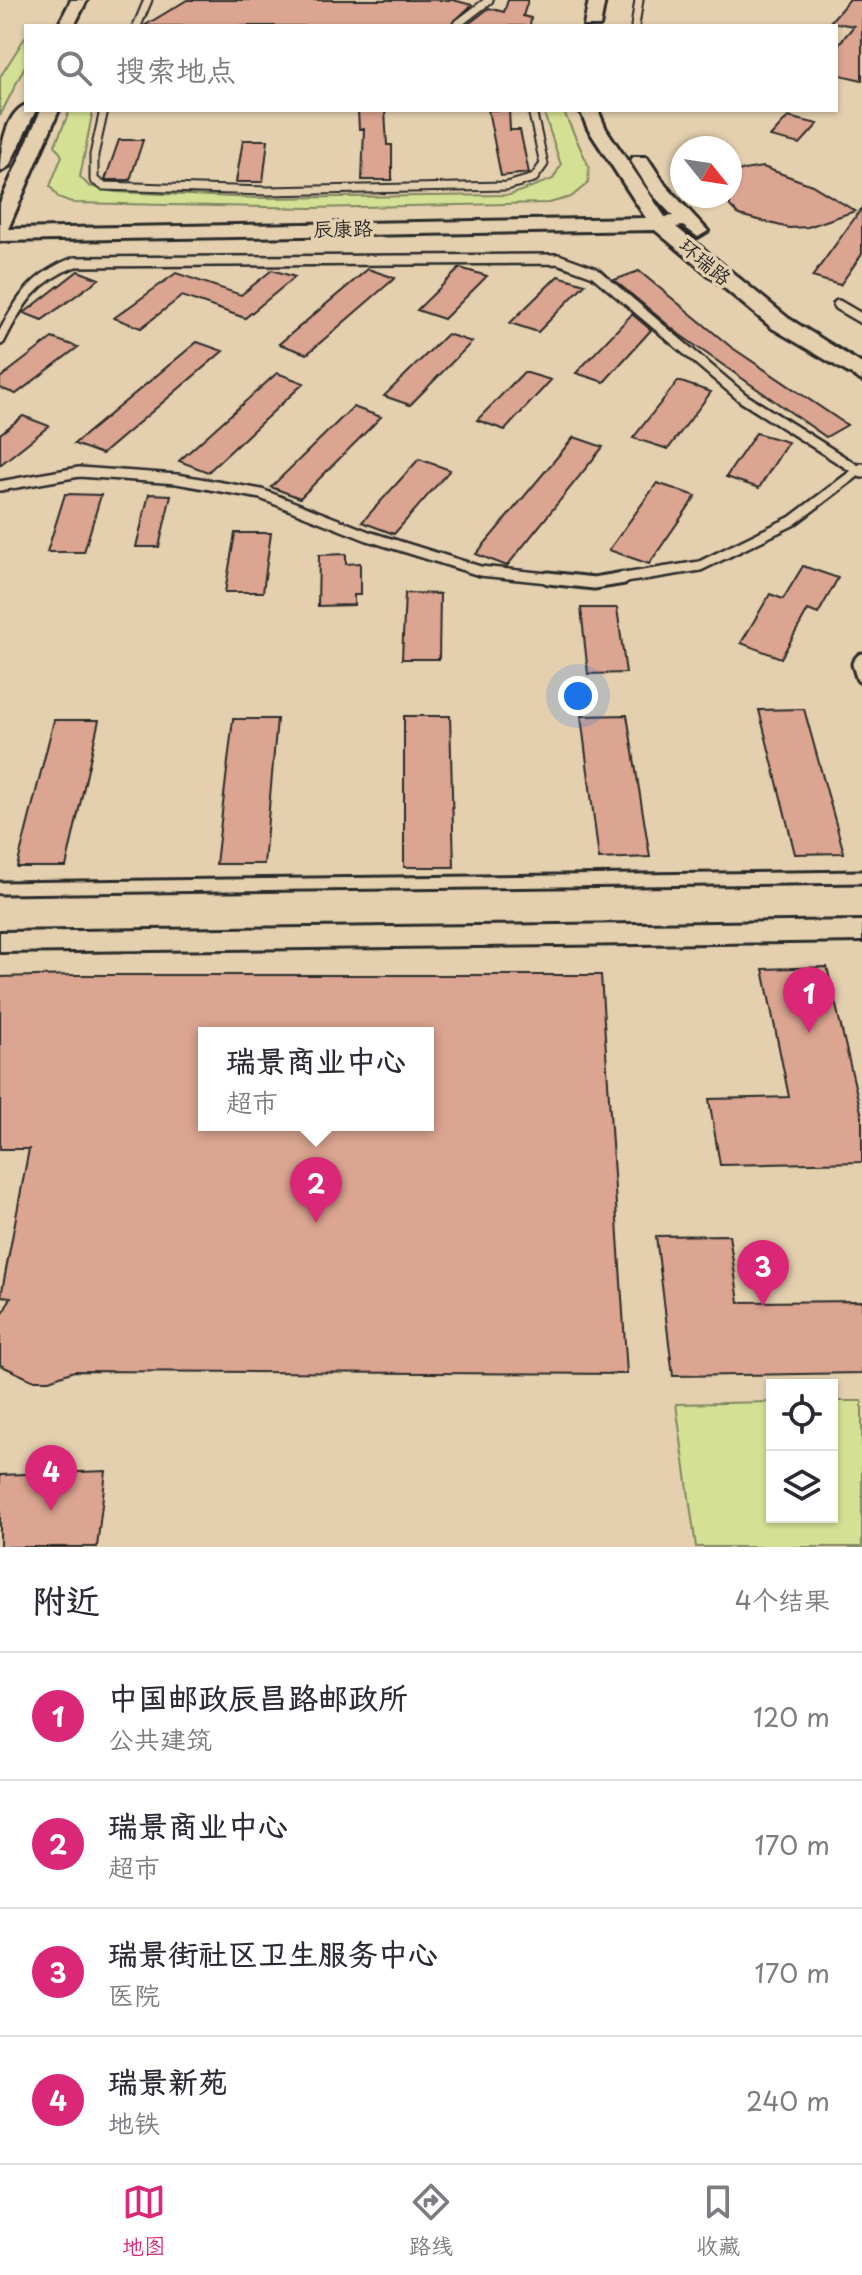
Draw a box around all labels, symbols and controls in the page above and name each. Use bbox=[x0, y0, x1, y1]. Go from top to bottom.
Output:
search box bbox=[24, 24, 838, 112]
icon: search bbox=[52, 46, 96, 90]
text: 搜索地点 bbox=[116, 46, 236, 91]
north arrow bbox=[670, 136, 742, 208]
street label: 辰康路 bbox=[313, 212, 374, 244]
street label: 环瑞路 bbox=[673, 230, 739, 293]
your location bbox=[558, 676, 598, 716]
pin: 1 bbox=[783, 967, 835, 1033]
popup bbox=[198, 1027, 434, 1131]
text: 瑞景商业中心 bbox=[226, 1037, 406, 1082]
text: 超市 bbox=[226, 1082, 278, 1121]
pin: 2 bbox=[290, 1157, 342, 1223]
pin: 3 bbox=[737, 1240, 789, 1306]
map controls bbox=[766, 1379, 838, 1523]
button: locate bbox=[766, 1379, 838, 1451]
pin: 4 bbox=[25, 1445, 77, 1511]
button: layers bbox=[766, 1451, 838, 1523]
text: 附近 bbox=[32, 1573, 100, 1625]
text: 4个结果 bbox=[735, 1580, 830, 1619]
text: 中国邮政辰昌路邮政所 bbox=[108, 1674, 408, 1719]
text: 1 bbox=[52, 1697, 64, 1736]
text: 120 m bbox=[753, 1697, 830, 1736]
text: 公共建筑 bbox=[108, 1719, 212, 1758]
text: 瑞景商业中心 bbox=[108, 1802, 288, 1847]
text: 2 bbox=[49, 1825, 67, 1864]
text: 170 m bbox=[755, 1825, 830, 1864]
text: 超市 bbox=[108, 1847, 160, 1886]
text: 瑞景街社区卫生服务中心 bbox=[108, 1930, 438, 1975]
text: 3 bbox=[49, 1953, 67, 1992]
text: 170 m bbox=[755, 1953, 830, 1992]
text: 医院 bbox=[108, 1975, 160, 2014]
text: 瑞景新苑 bbox=[108, 2058, 228, 2103]
text: 4 bbox=[49, 2081, 67, 2120]
text: 240 m bbox=[746, 2081, 830, 2120]
text: 地铁 bbox=[108, 2103, 160, 2142]
tab: 地图 bbox=[122, 2180, 166, 2261]
tab: 路线 bbox=[409, 2180, 453, 2261]
tab: 收藏 bbox=[696, 2180, 740, 2261]

